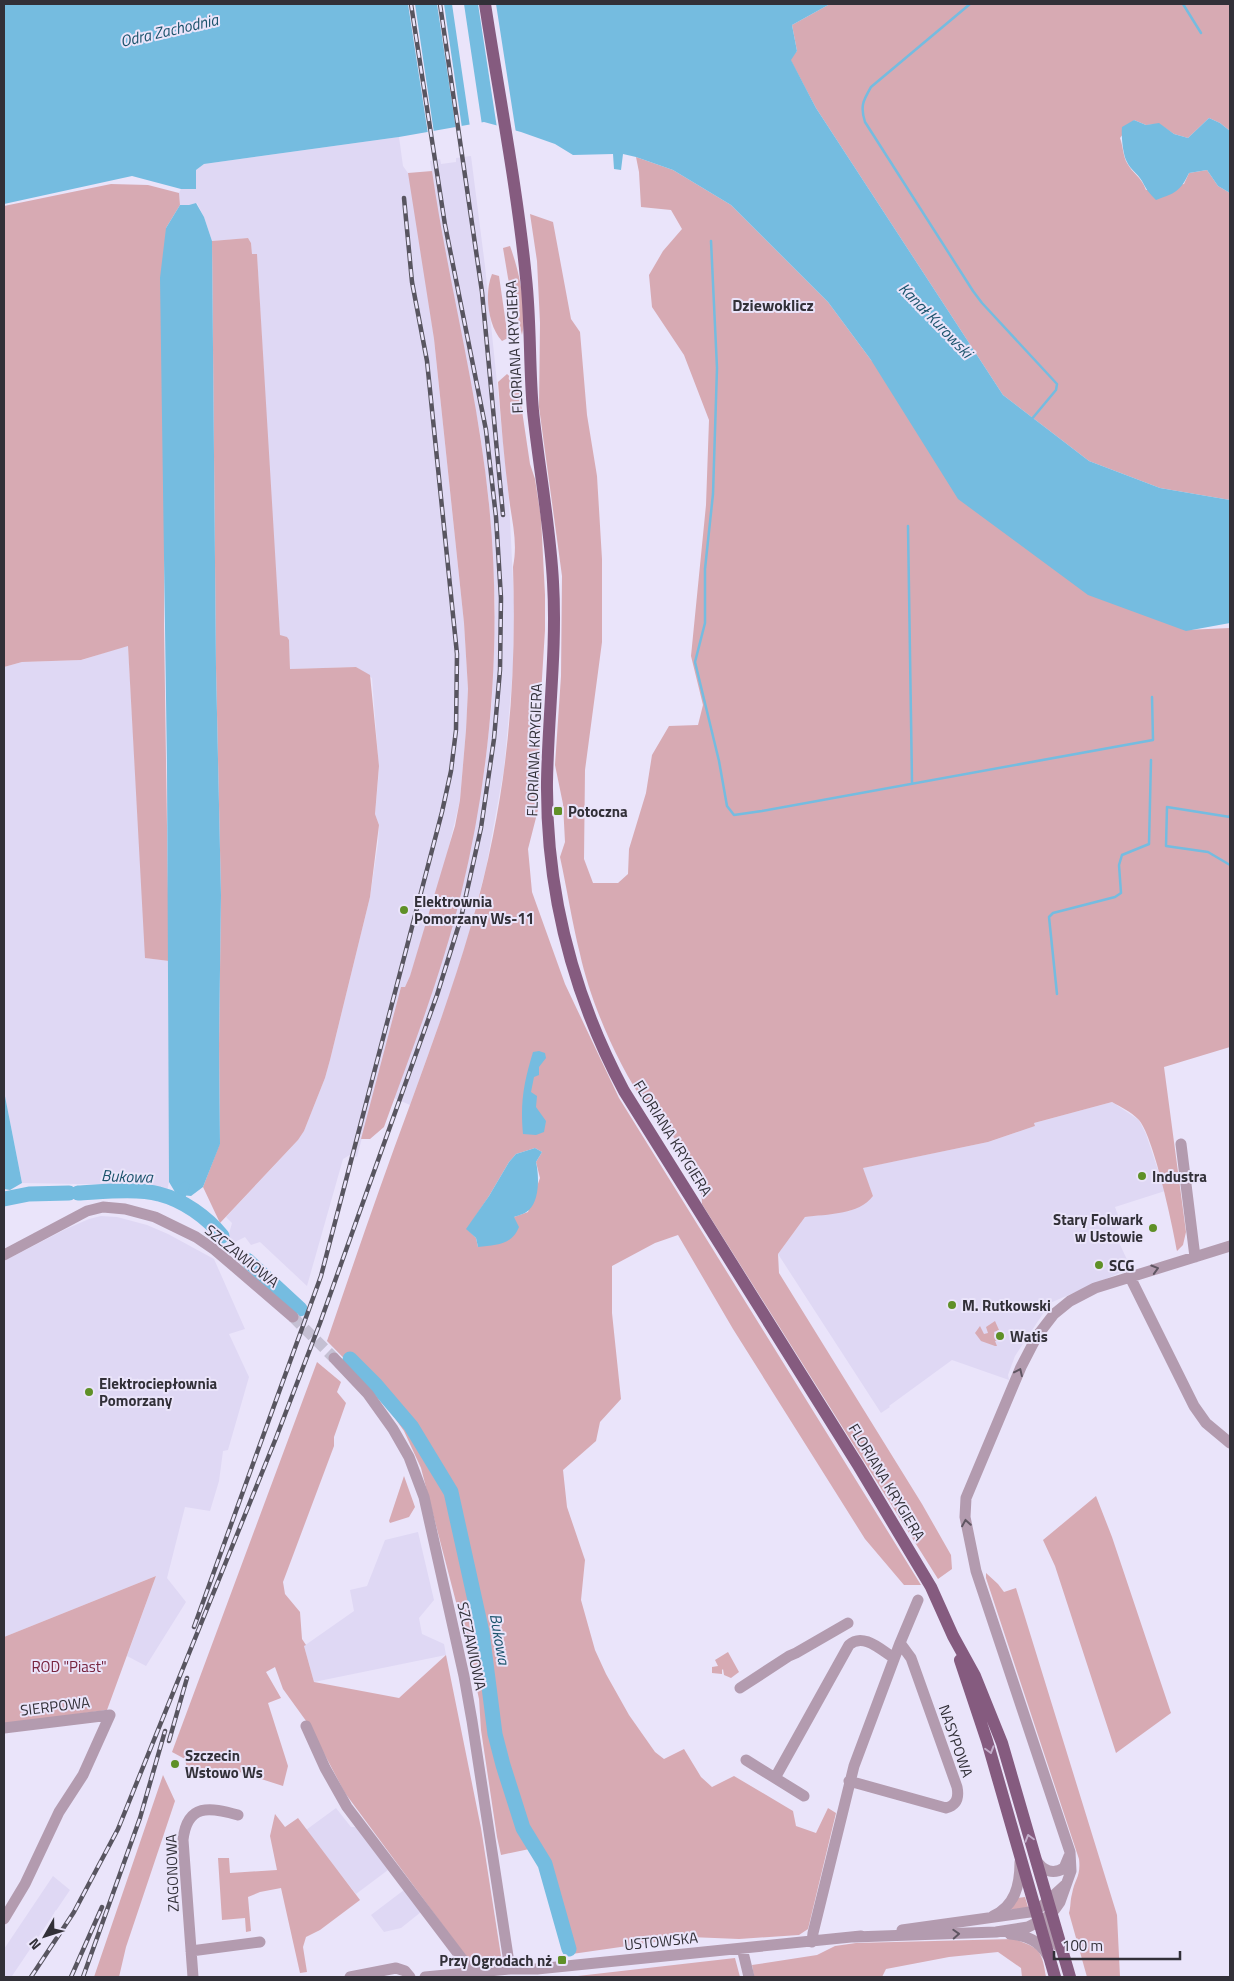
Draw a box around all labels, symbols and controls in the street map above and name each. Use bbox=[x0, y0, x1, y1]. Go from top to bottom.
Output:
water label: Odra Zachodnia bbox=[118, 7, 221, 53]
water label: Kanał Kurowski bbox=[894, 277, 980, 365]
street label: FLORIANA KRYGIERA bbox=[499, 280, 529, 414]
district label: Dziewoklicz bbox=[732, 293, 814, 317]
street label: FLORIANA KRYGIERA bbox=[520, 683, 548, 817]
place label: Potoczna bbox=[568, 800, 628, 823]
marker: Potoczna bbox=[552, 805, 564, 817]
place label: Elektrownia Pomorzany Ws-11 bbox=[414, 890, 534, 930]
marker: Elektrownia Pomorzany Ws-11 bbox=[398, 904, 410, 916]
street label: FLORIANA KRYGIERA bbox=[628, 1075, 718, 1201]
water label: Bukowa bbox=[101, 1163, 154, 1189]
place label: Industra bbox=[1152, 1165, 1207, 1188]
marker: Industra bbox=[1136, 1170, 1148, 1182]
place label: Stary Folwark w Ustowie bbox=[1053, 1208, 1143, 1248]
street label: SZCZAWIOWA bbox=[200, 1219, 284, 1293]
marker: Stary Folwark w Ustowie bbox=[1147, 1222, 1159, 1234]
place label: SCG bbox=[1109, 1254, 1134, 1277]
marker: SCG bbox=[1093, 1259, 1105, 1271]
one-way arrow bbox=[1151, 1265, 1159, 1275]
place label: M. Rutkowski bbox=[962, 1294, 1051, 1317]
marker: M. Rutkowski bbox=[946, 1299, 958, 1311]
place label: Watis bbox=[1010, 1325, 1048, 1348]
marker: Watis bbox=[994, 1330, 1006, 1342]
one-way arrow bbox=[1012, 1368, 1022, 1377]
place label: Elektrociepłownia Pomorzany bbox=[99, 1372, 218, 1412]
marker: Elektrociepłownia Pomorzany bbox=[83, 1386, 95, 1398]
street label: FLORIANA KRYGIERA bbox=[843, 1419, 931, 1545]
one-way arrow bbox=[962, 1519, 972, 1528]
street label: SZCZAWIOWA bbox=[451, 1600, 493, 1692]
water label: Bukowa bbox=[484, 1612, 516, 1667]
park label: ROD "Piast" bbox=[31, 1655, 107, 1678]
street label: SIERPOWA bbox=[19, 1690, 91, 1722]
street label: NASYPOWA bbox=[933, 1702, 979, 1781]
place label: Szczecin Wstowo Ws bbox=[185, 1744, 263, 1784]
one-way arrow bbox=[984, 1745, 994, 1754]
marker: Szczecin Wstowo Ws bbox=[169, 1758, 181, 1770]
street label: ZAGONOWA bbox=[159, 1834, 185, 1912]
one-way arrow bbox=[1025, 1834, 1035, 1842]
north arrow bbox=[20, 1911, 70, 1961]
street label: USTOWSKA bbox=[623, 1926, 699, 1956]
scale bar bbox=[1054, 1928, 1180, 1960]
one-way arrow bbox=[952, 1929, 960, 1939]
text: N bbox=[23, 1934, 46, 1955]
text: 100 m bbox=[1062, 1934, 1103, 1957]
place label: Przy Ogrodach nż bbox=[439, 1949, 552, 1972]
marker: Przy Ogrodach nż bbox=[556, 1954, 568, 1966]

